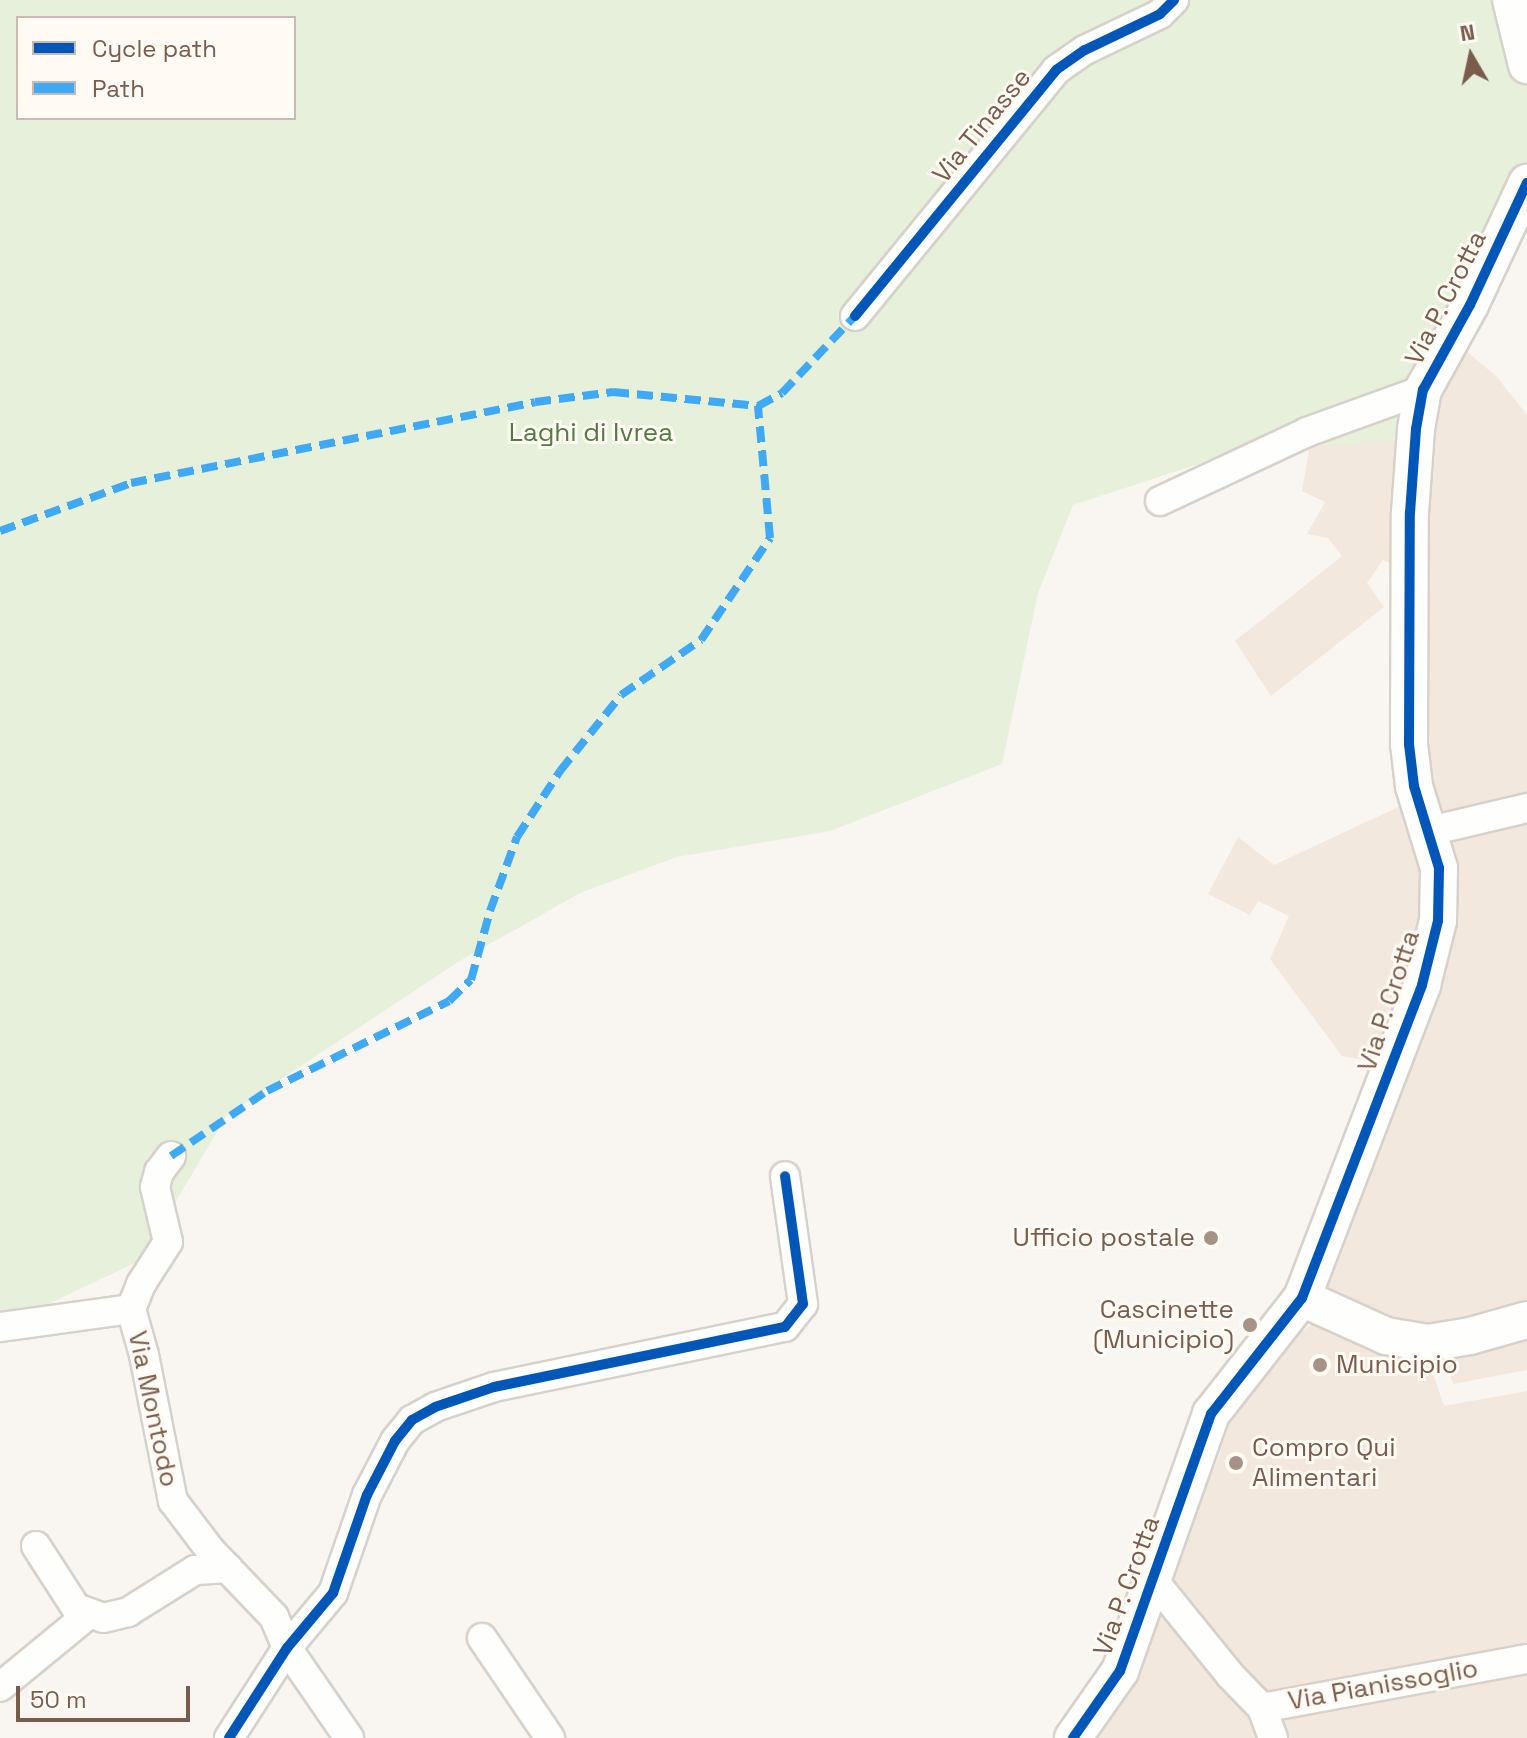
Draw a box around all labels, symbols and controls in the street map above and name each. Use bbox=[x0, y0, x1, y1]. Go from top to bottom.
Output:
legend bbox=[16, 16, 296, 120]
north arrow bbox=[1431, 16, 1511, 96]
text: N bbox=[1458, 17, 1477, 47]
text: Cycle path bbox=[92, 33, 217, 64]
street label: Via Tinasse bbox=[926, 62, 1038, 190]
text: Path bbox=[92, 73, 145, 104]
street label: Via P. Crotta bbox=[1399, 225, 1493, 371]
park label: Laghi di Ivrea bbox=[509, 417, 673, 449]
street label: Via P. Crotta bbox=[1351, 926, 1427, 1076]
place label: Ufficio postale bbox=[1013, 1222, 1195, 1254]
marker: Ufficio postale bbox=[1202, 1229, 1220, 1247]
place label: Cascinette (Municipio) bbox=[1093, 1294, 1234, 1356]
marker: Cascinette (Municipio) bbox=[1241, 1316, 1259, 1334]
street label: Via Montodo bbox=[121, 1328, 185, 1490]
place label: Municipio bbox=[1336, 1349, 1458, 1381]
marker: Municipio bbox=[1311, 1356, 1329, 1374]
place label: Compro Qui Alimentari bbox=[1252, 1432, 1396, 1494]
marker: Compro Qui Alimentari bbox=[1227, 1454, 1245, 1472]
street label: Via P. Crotta bbox=[1087, 1511, 1167, 1661]
street label: Via Pianissoglio bbox=[1286, 1653, 1480, 1717]
scale bar bbox=[20, 1670, 194, 1720]
text: 50 m bbox=[30, 1684, 87, 1715]

